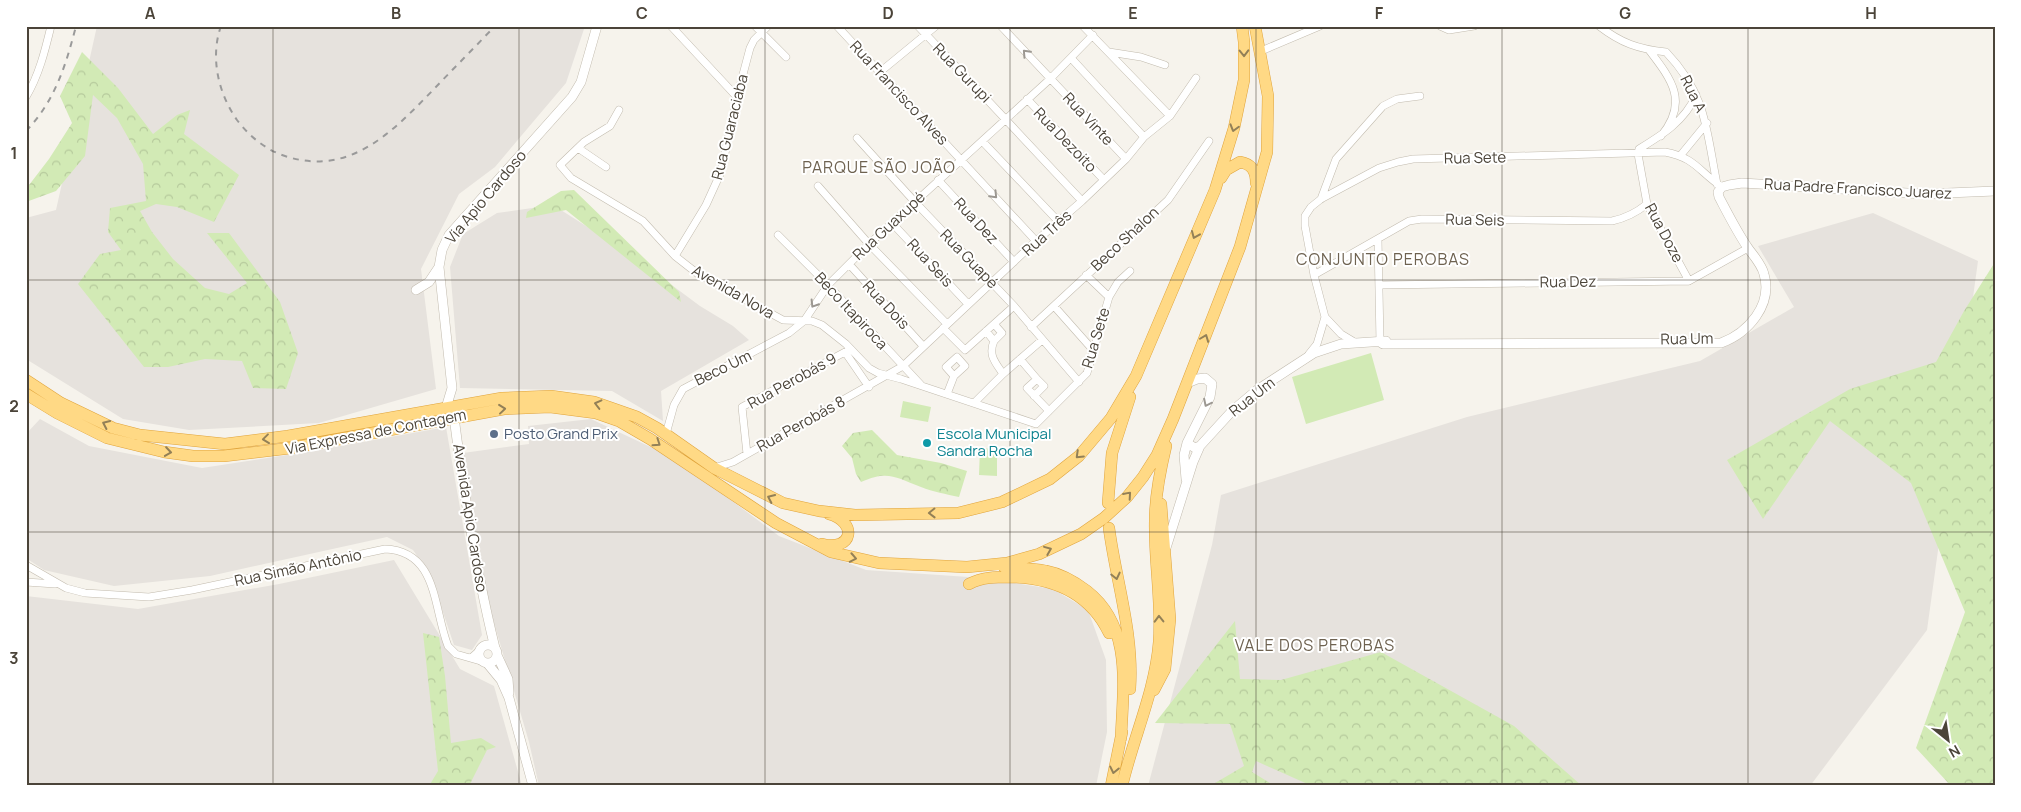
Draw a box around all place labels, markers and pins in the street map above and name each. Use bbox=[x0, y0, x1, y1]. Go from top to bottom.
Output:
place label: Posto Grand Prix bbox=[504, 423, 618, 444]
place label: Escola Municipal Sandra Rocha bbox=[937, 423, 1051, 461]
marker: Posto Grand Prix bbox=[488, 428, 500, 440]
marker: Escola Municipal Sandra Rocha bbox=[921, 437, 933, 449]

